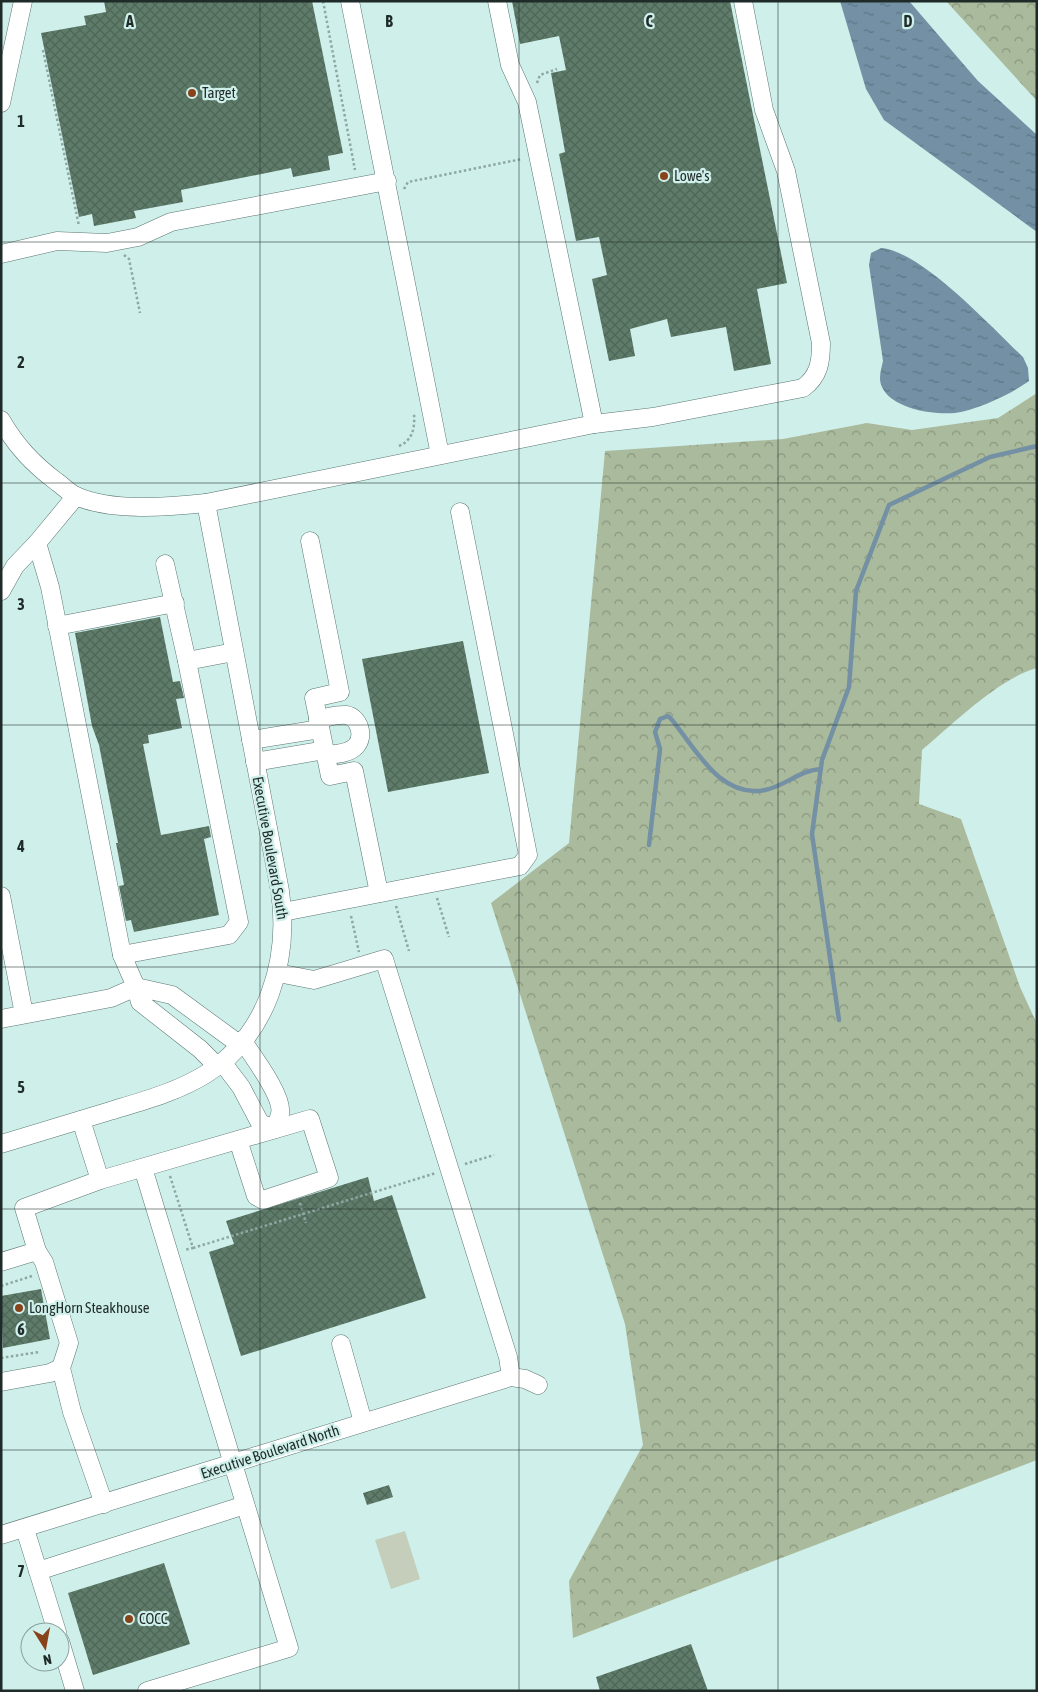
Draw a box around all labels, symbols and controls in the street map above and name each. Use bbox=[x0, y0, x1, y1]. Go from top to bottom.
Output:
text: A bbox=[125, 12, 134, 30]
text: B bbox=[385, 12, 393, 30]
text: C bbox=[645, 12, 653, 30]
text: D bbox=[904, 12, 913, 30]
place label: Target bbox=[202, 84, 236, 101]
marker: Target bbox=[186, 87, 198, 99]
text: 1 bbox=[17, 112, 25, 130]
place label: Lowe's bbox=[674, 167, 710, 184]
marker: Lowe's bbox=[658, 170, 670, 182]
text: 2 bbox=[17, 353, 25, 371]
text: 3 bbox=[17, 595, 25, 613]
street label: Executive Boulevard South bbox=[250, 775, 291, 921]
text: 4 bbox=[16, 837, 25, 855]
text: 5 bbox=[17, 1078, 25, 1096]
place label: LongHorn Steakhouse bbox=[29, 1299, 150, 1316]
marker: LongHorn Steakhouse bbox=[13, 1302, 25, 1314]
text: 6 bbox=[17, 1320, 25, 1338]
street label: Executive Boulevard North bbox=[198, 1421, 341, 1482]
text: 7 bbox=[17, 1562, 25, 1580]
place label: COCC bbox=[139, 1610, 168, 1627]
marker: COCC bbox=[123, 1613, 135, 1625]
north arrow bbox=[20, 1622, 70, 1672]
text: N bbox=[42, 1651, 53, 1668]

